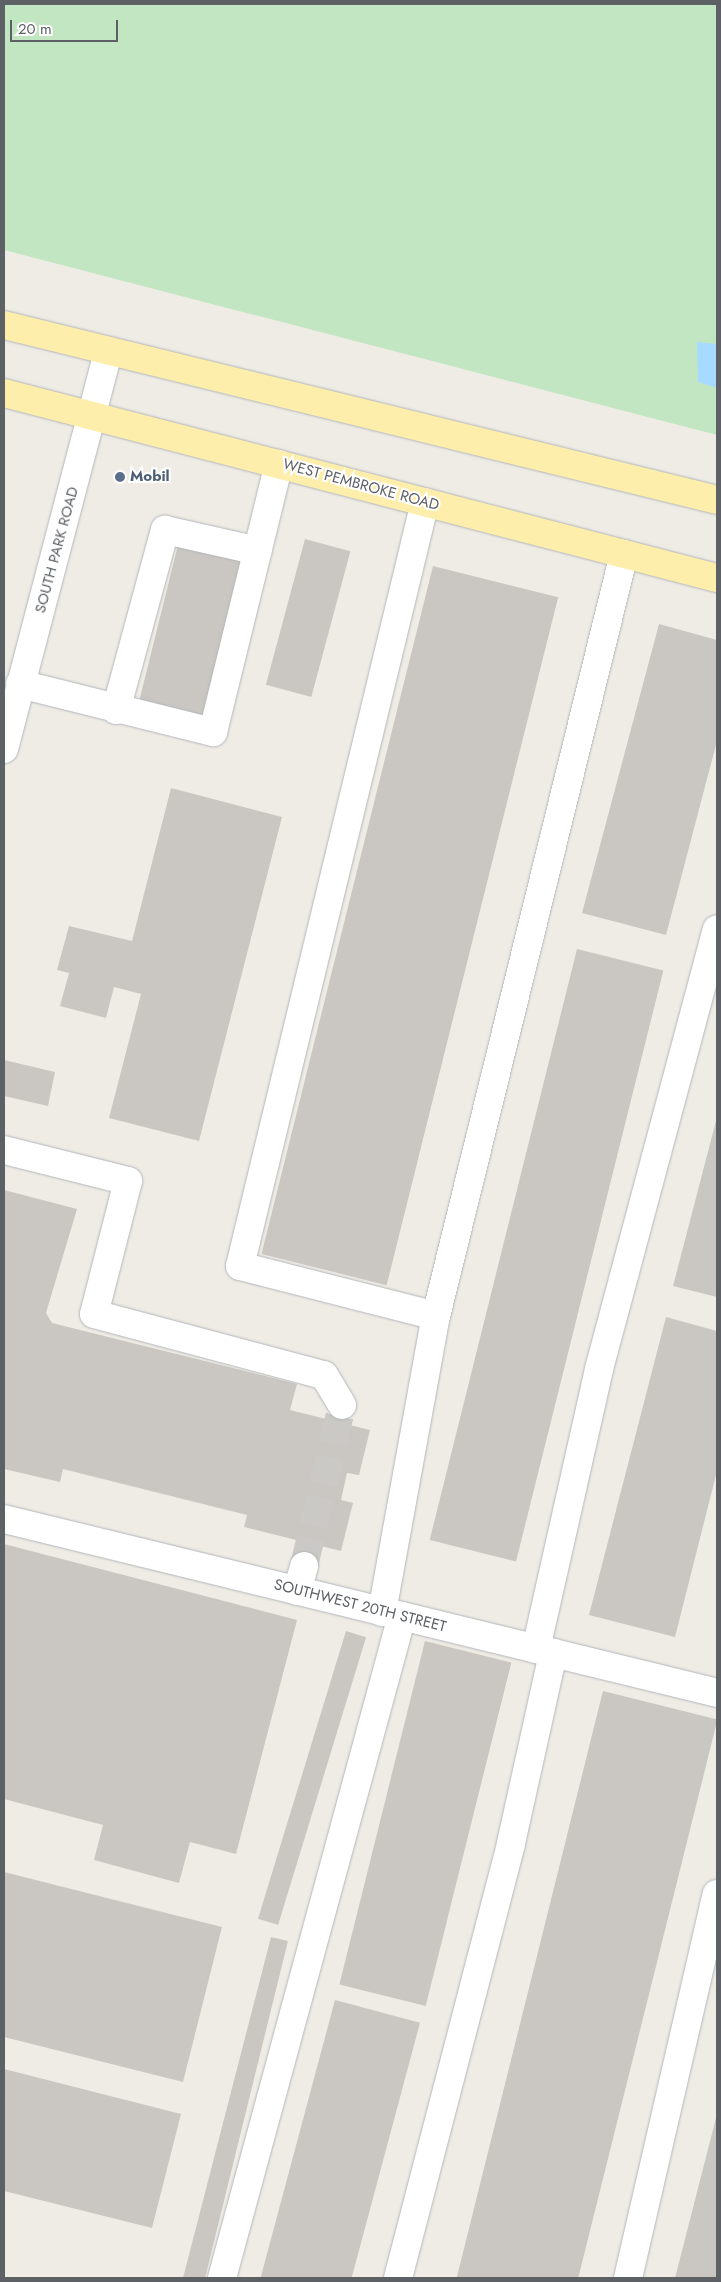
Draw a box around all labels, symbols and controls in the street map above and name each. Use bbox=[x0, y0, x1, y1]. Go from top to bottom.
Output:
scale bar bbox=[12, 10, 120, 42]
text: 20 m bbox=[18, 18, 52, 40]
street label: WEST PEMBROKE ROAD bbox=[281, 455, 441, 515]
place label: Mobil bbox=[130, 468, 170, 486]
marker: Mobil bbox=[114, 471, 126, 483]
street label: SOUTH PARK ROAD bbox=[31, 485, 83, 615]
street label: SOUTHWEST 20TH STREET bbox=[272, 1576, 448, 1636]

